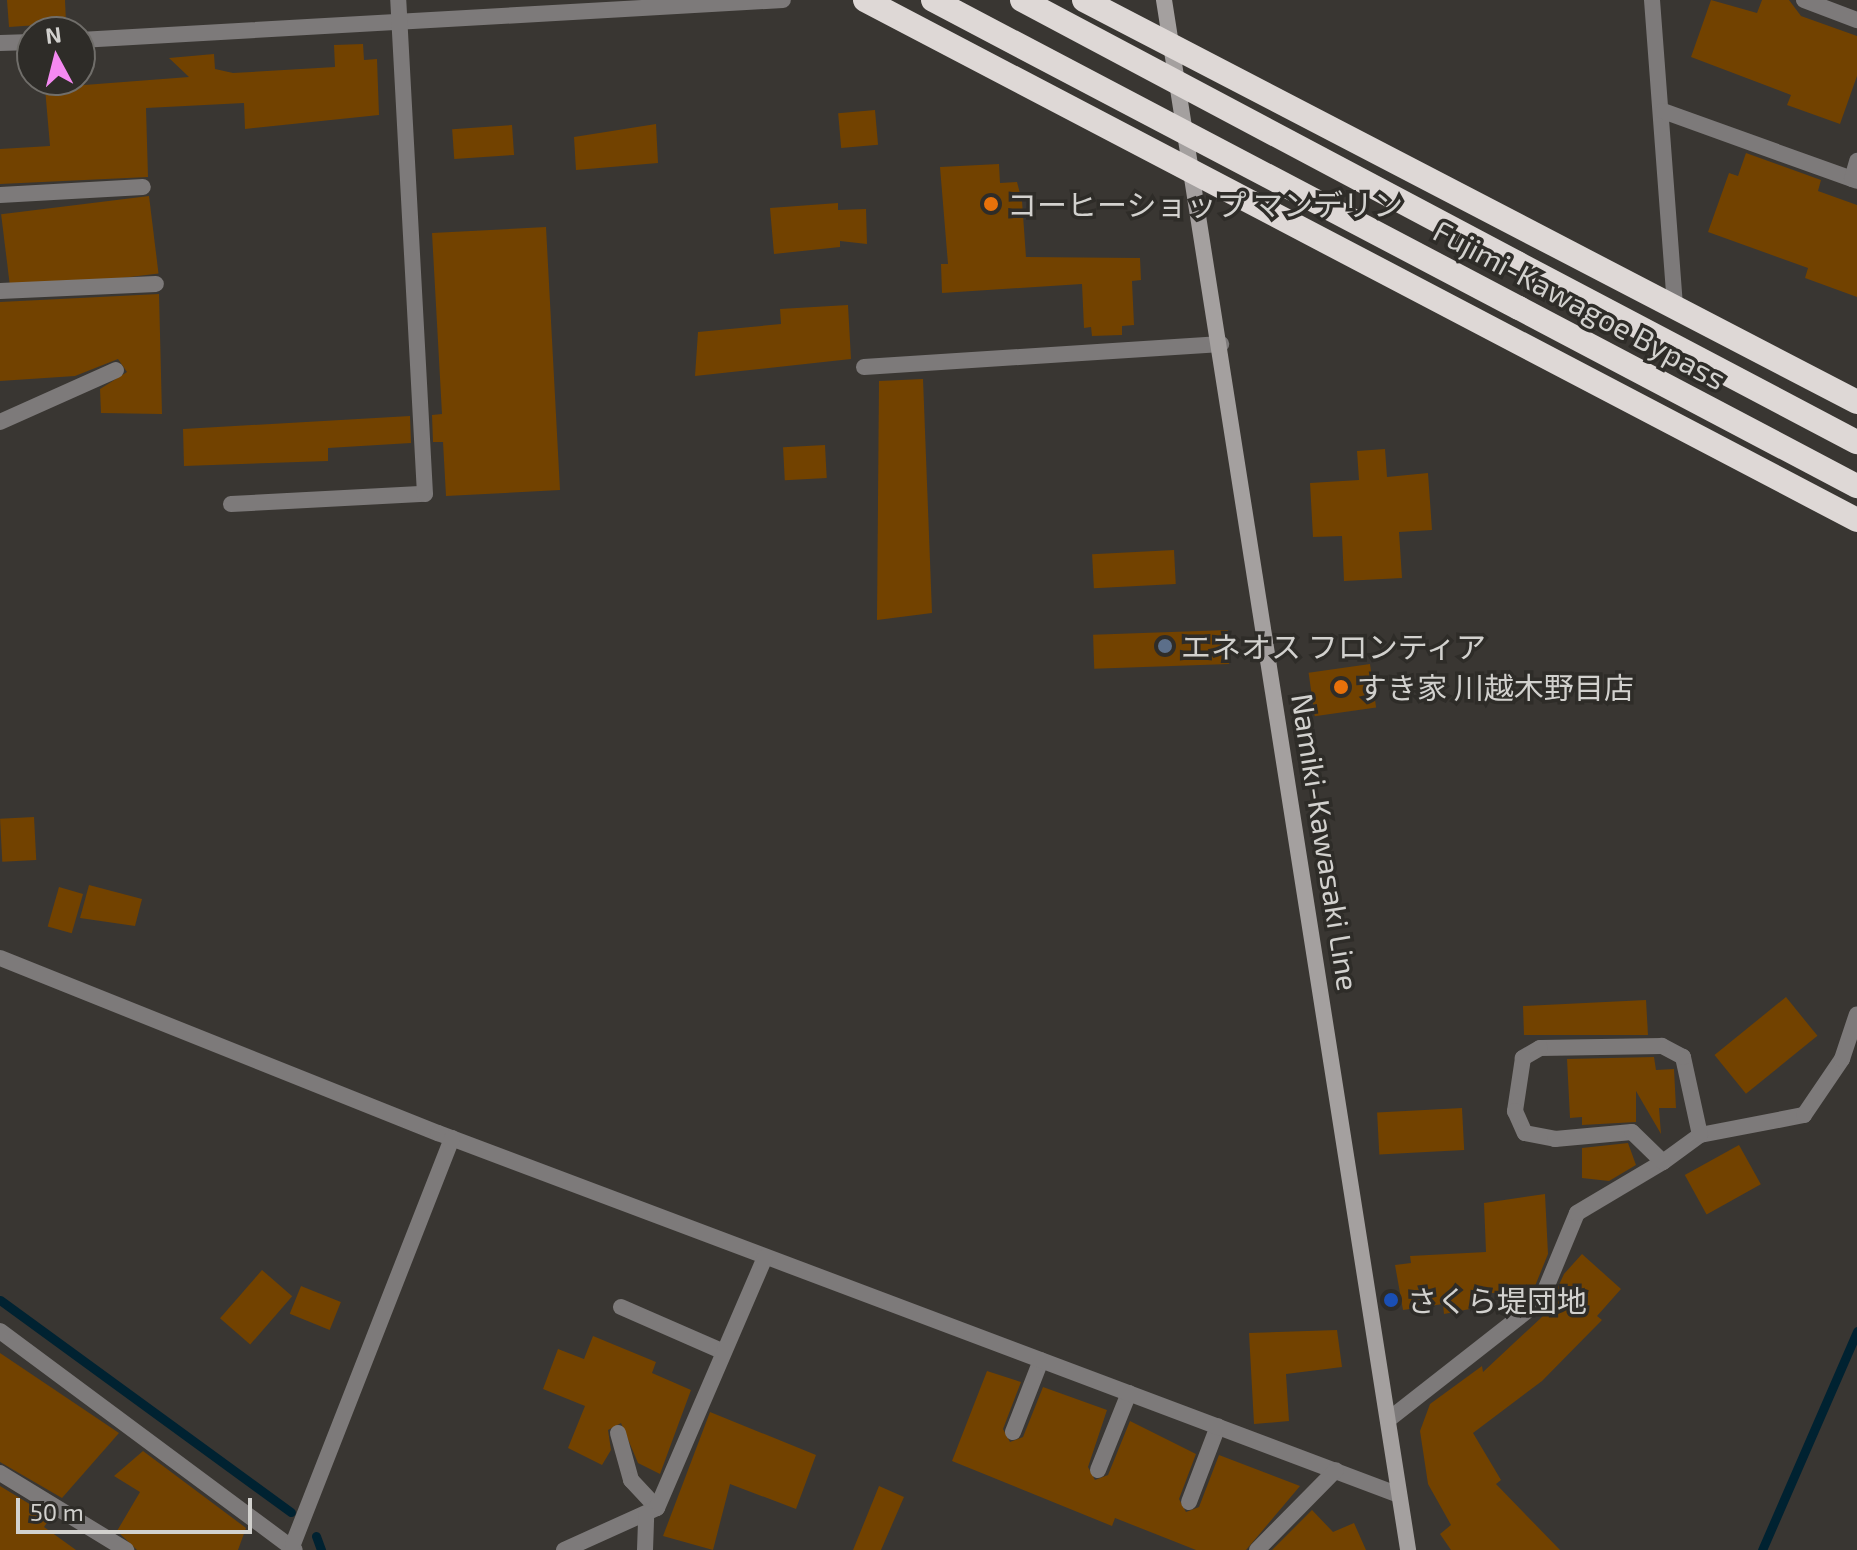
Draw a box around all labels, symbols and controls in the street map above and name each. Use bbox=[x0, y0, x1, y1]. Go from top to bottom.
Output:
north arrow bbox=[16, 16, 96, 96]
text: N bbox=[44, 20, 63, 48]
place label: コーヒーショップ マンデリン bbox=[1007, 186, 1404, 222]
marker: コーヒーショップ マンデリン bbox=[982, 195, 1000, 213]
street label: Fujimi-Kawagoe Bypass bbox=[1428, 212, 1732, 396]
place label: エネオス フロンティア bbox=[1181, 628, 1488, 664]
marker: エネオス フロンティア bbox=[1156, 637, 1174, 655]
place label: すき家 川越木野目店 bbox=[1357, 669, 1634, 705]
marker: すき家 川越木野目店 bbox=[1332, 678, 1350, 696]
street label: Namiki-Kawasaki Line bbox=[1285, 691, 1367, 993]
place label: さくら堤団地 bbox=[1407, 1282, 1587, 1318]
marker: さくら堤団地 bbox=[1382, 1291, 1400, 1309]
scale bar bbox=[20, 1482, 256, 1532]
text: 50 m bbox=[30, 1497, 84, 1526]

